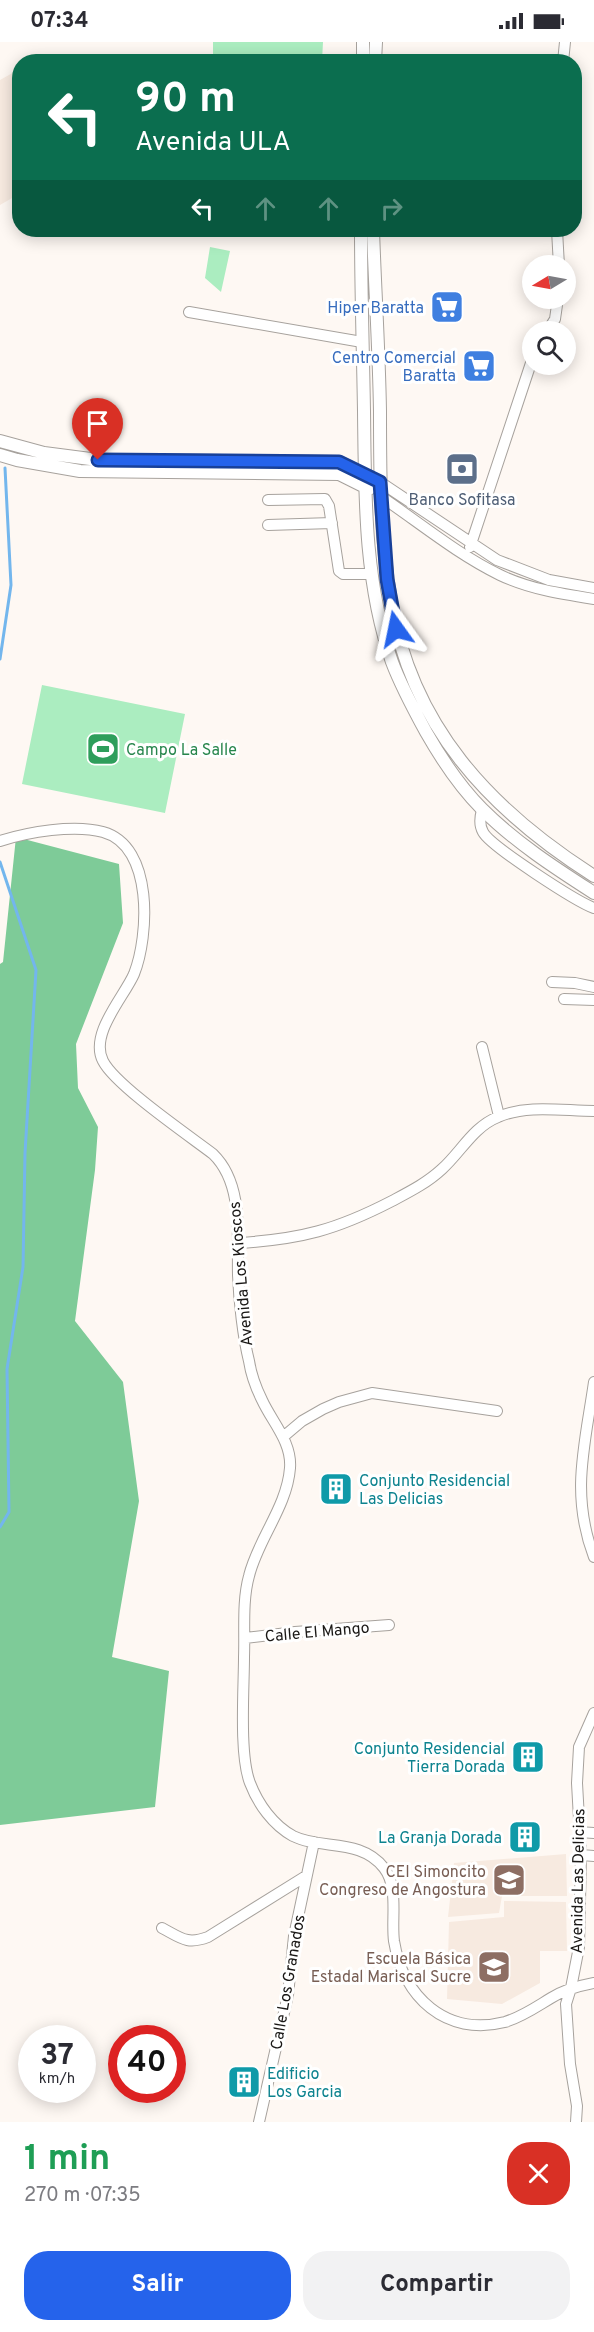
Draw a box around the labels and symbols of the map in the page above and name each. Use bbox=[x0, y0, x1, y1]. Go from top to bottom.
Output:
north arrow bbox=[522, 255, 576, 309]
supermarket icon: Hiper Baratta bbox=[429, 289, 465, 325]
place label: Hiper Baratta bbox=[327, 299, 424, 319]
supermarket icon: Centro Comercial Baratta bbox=[461, 348, 497, 384]
place label: Centro Comercial Baratta bbox=[332, 349, 456, 387]
pin bbox=[72, 398, 123, 460]
bank icon: Banco Sofitasa bbox=[444, 451, 480, 487]
place label: Banco Sofitasa bbox=[409, 491, 515, 511]
position arrow bbox=[364, 597, 428, 661]
sports icon: Campo La Salle bbox=[85, 731, 121, 767]
place label: Campo La Salle bbox=[126, 741, 237, 761]
street label: Avenida Los Kioscos bbox=[226, 1201, 258, 1347]
building icon: Conjunto Residencial Las Delicias bbox=[318, 1471, 354, 1507]
place label: Conjunto Residencial Las Delicias bbox=[359, 1472, 510, 1510]
street label: Calle El Mango bbox=[264, 1618, 370, 1648]
building icon: Conjunto Residencial Tierra Dorada bbox=[510, 1739, 546, 1775]
place label: Conjunto Residencial Tierra Dorada bbox=[354, 1740, 505, 1778]
street label: Avenida Las Delicias bbox=[568, 1808, 590, 1954]
building icon: La Granja Dorada bbox=[507, 1819, 543, 1855]
place label: La Granja Dorada bbox=[378, 1829, 502, 1849]
school or university icon: CEI Simoncito Congreso de Angostura bbox=[491, 1862, 527, 1898]
place label: CEI Simoncito Congreso de Angostura bbox=[319, 1863, 486, 1901]
street label: Calle Los Granados bbox=[267, 1913, 311, 2052]
school or university icon: Escuela Básica Estadal Mariscal Sucre bbox=[476, 1949, 512, 1985]
place label: Escuela Básica Estadal Mariscal Sucre bbox=[311, 1950, 471, 1988]
speed limit sign: 40 bbox=[108, 2025, 186, 2103]
building icon: Edificio Los Garcia bbox=[226, 2064, 262, 2100]
place label: Edificio Los Garcia bbox=[267, 2065, 342, 2103]

